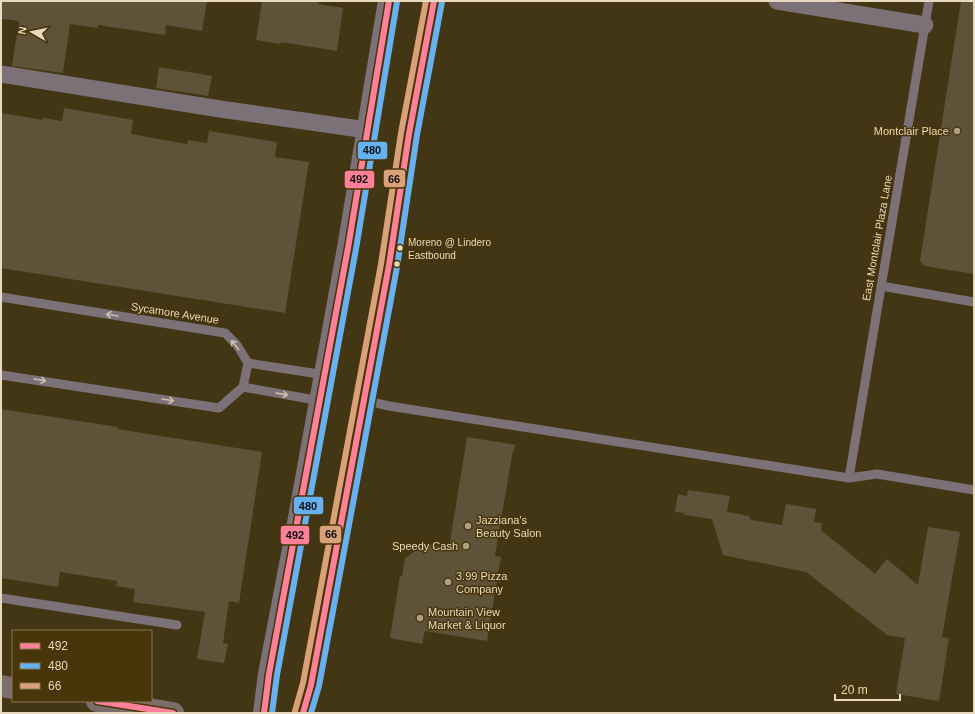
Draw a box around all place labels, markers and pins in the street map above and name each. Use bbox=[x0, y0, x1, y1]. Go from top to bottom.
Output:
place label: Montclair Place bbox=[874, 125, 949, 137]
marker: Montclair Place bbox=[952, 126, 962, 136]
place label: Moreno @ Lindero Eastbound bbox=[408, 237, 491, 261]
marker: Moreno @ Lindero Eastbound bbox=[395, 243, 405, 253]
unlabelled marker bbox=[392, 259, 402, 269]
place label: Jazziana's Beauty Salon bbox=[476, 514, 541, 539]
marker: Jazziana's Beauty Salon bbox=[463, 521, 473, 531]
place label: Speedy Cash bbox=[392, 540, 458, 552]
marker: Speedy Cash bbox=[461, 541, 471, 551]
place label: 3.99 Pizza Company bbox=[456, 570, 508, 595]
marker: 3.99 Pizza Company bbox=[443, 577, 453, 587]
place label: Mountain View Market & Liquor bbox=[428, 606, 506, 631]
marker: Mountain View Market & Liquor bbox=[415, 613, 425, 623]

